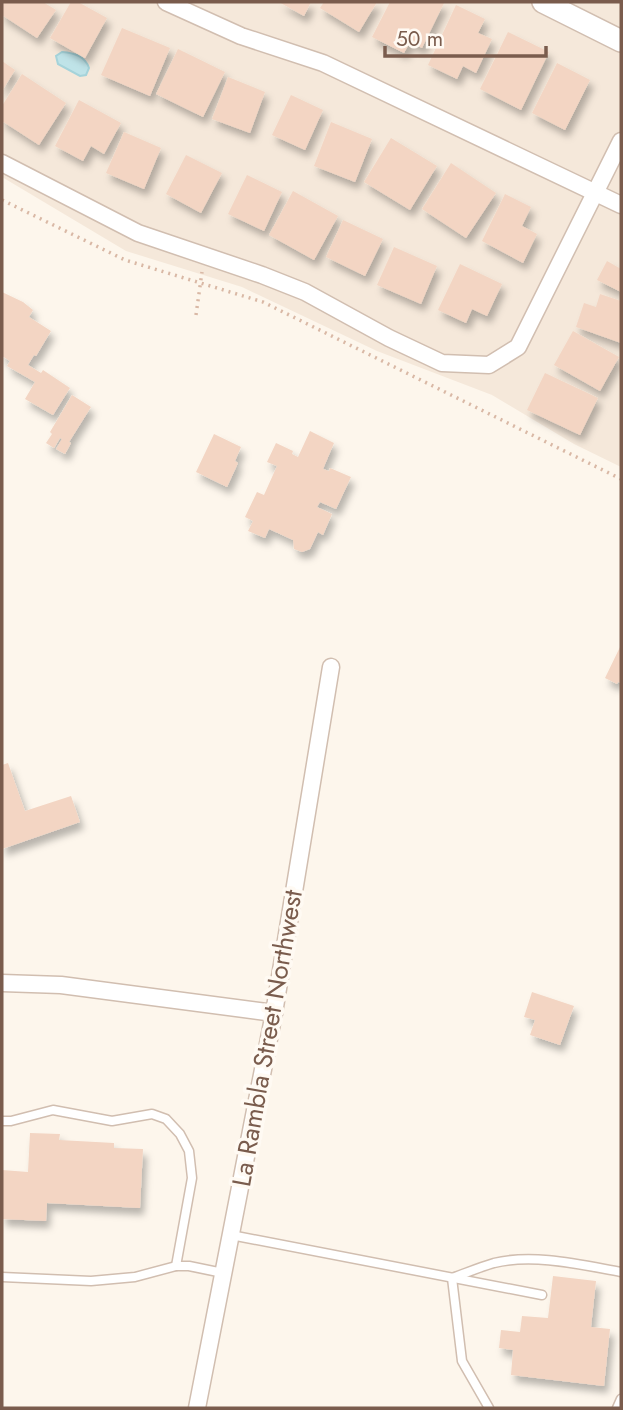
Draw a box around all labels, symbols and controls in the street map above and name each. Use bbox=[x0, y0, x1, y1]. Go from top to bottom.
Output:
scale bar bbox=[385, 14, 546, 58]
text: 50 m bbox=[396, 24, 443, 54]
street label: La Rambla Street Northwest bbox=[222, 886, 312, 1189]

